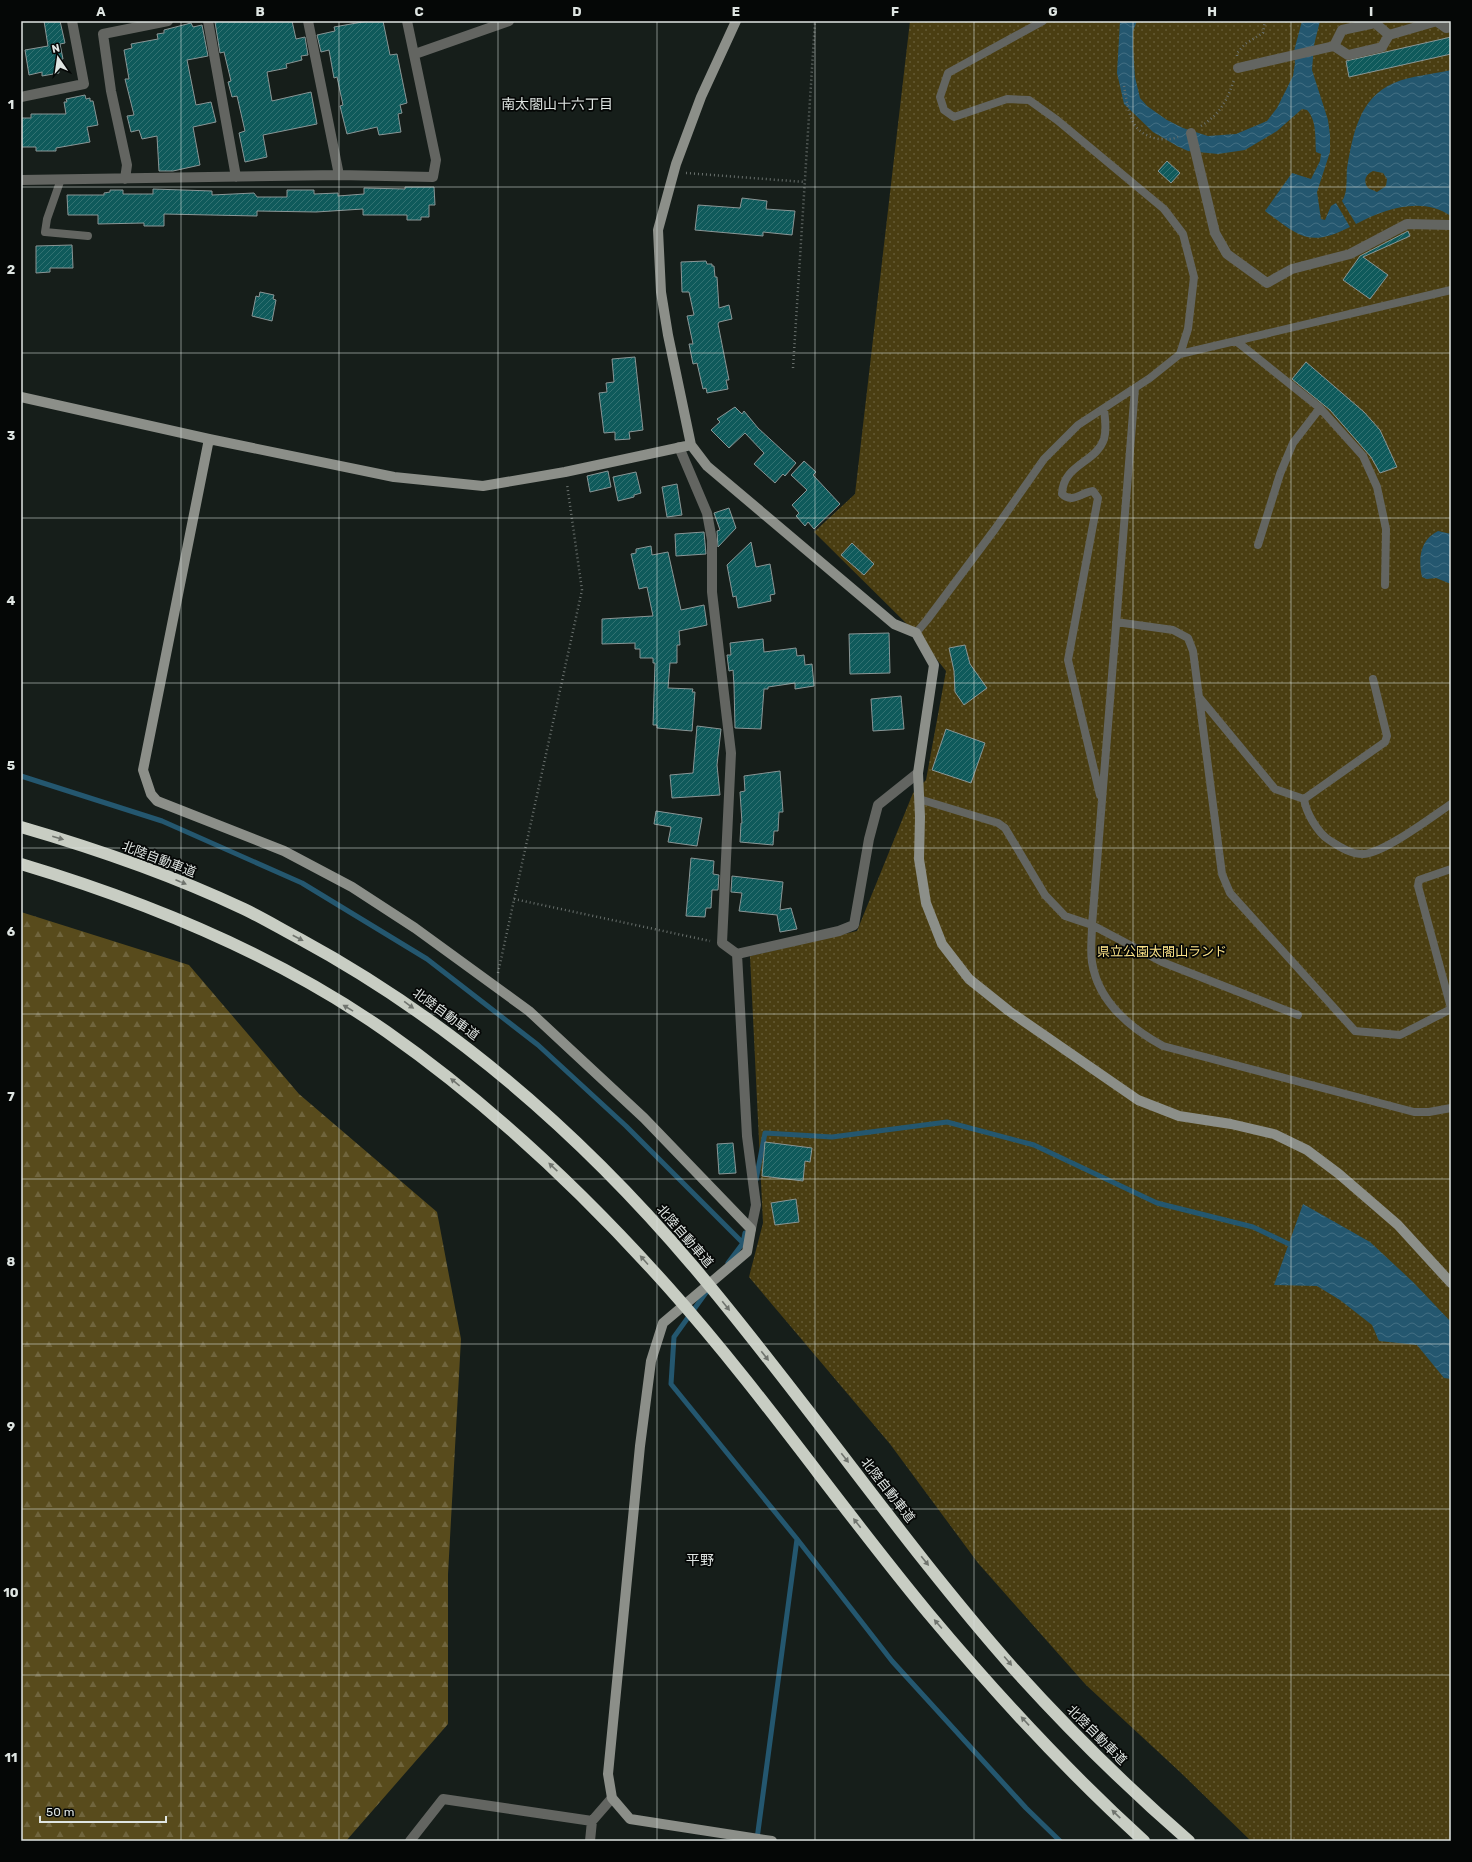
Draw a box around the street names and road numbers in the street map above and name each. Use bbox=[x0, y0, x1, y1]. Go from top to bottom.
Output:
street label: 北陸自動車道 bbox=[120, 838, 198, 880]
street label: 北陸自動車道 bbox=[410, 985, 482, 1043]
street label: 北陸自動車道 bbox=[654, 1202, 716, 1270]
street label: 北陸自動車道 bbox=[858, 1455, 918, 1525]
street label: 北陸自動車道 bbox=[1064, 1702, 1130, 1768]

